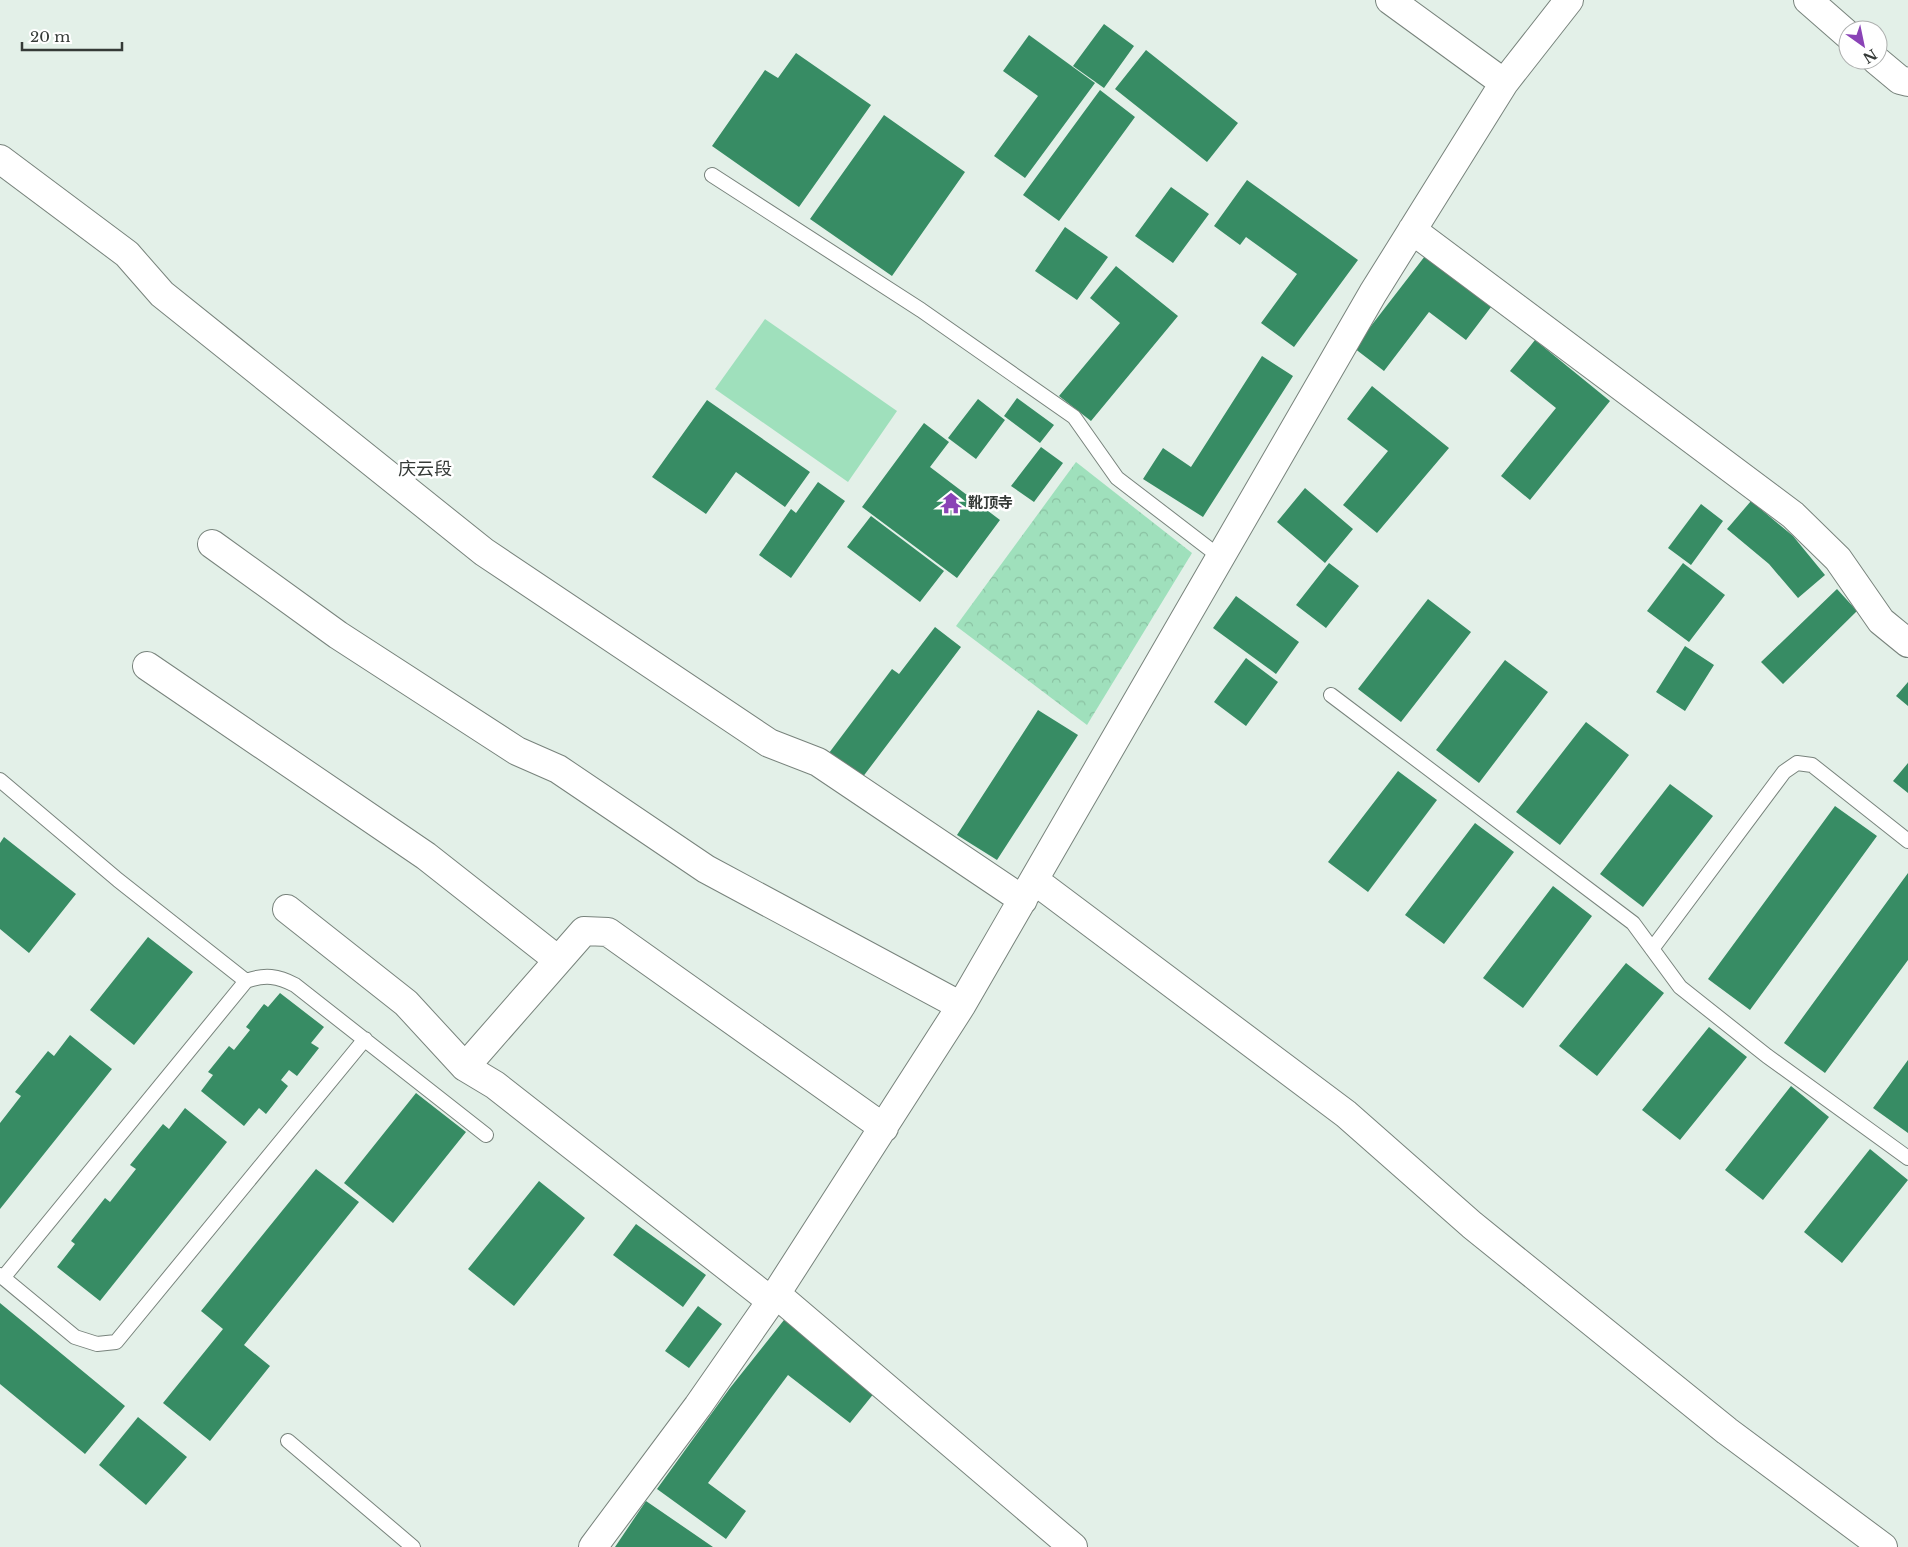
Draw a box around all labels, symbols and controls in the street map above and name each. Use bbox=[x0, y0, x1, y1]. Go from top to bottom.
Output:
scale bar bbox=[22, 20, 122, 52]
north arrow bbox=[1838, 20, 1888, 70]
text: 20 m bbox=[30, 27, 70, 46]
text: N bbox=[1860, 45, 1881, 67]
district label: 庆云段 bbox=[398, 458, 452, 480]
temple icon: 靴顶寺 bbox=[938, 490, 964, 516]
place label: 靴顶寺 bbox=[968, 493, 1013, 512]

